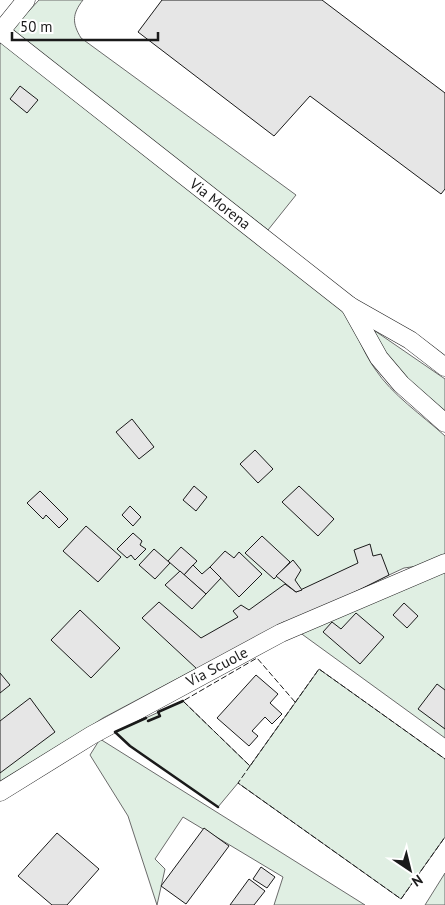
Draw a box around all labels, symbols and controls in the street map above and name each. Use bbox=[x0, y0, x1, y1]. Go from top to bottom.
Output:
scale bar bbox=[12, 10, 159, 42]
text: 50 m bbox=[20, 17, 53, 36]
street label: Via Morena bbox=[185, 173, 255, 233]
street label: Via Scuole bbox=[182, 642, 251, 691]
north arrow bbox=[385, 845, 435, 895]
text: N bbox=[409, 871, 426, 891]

